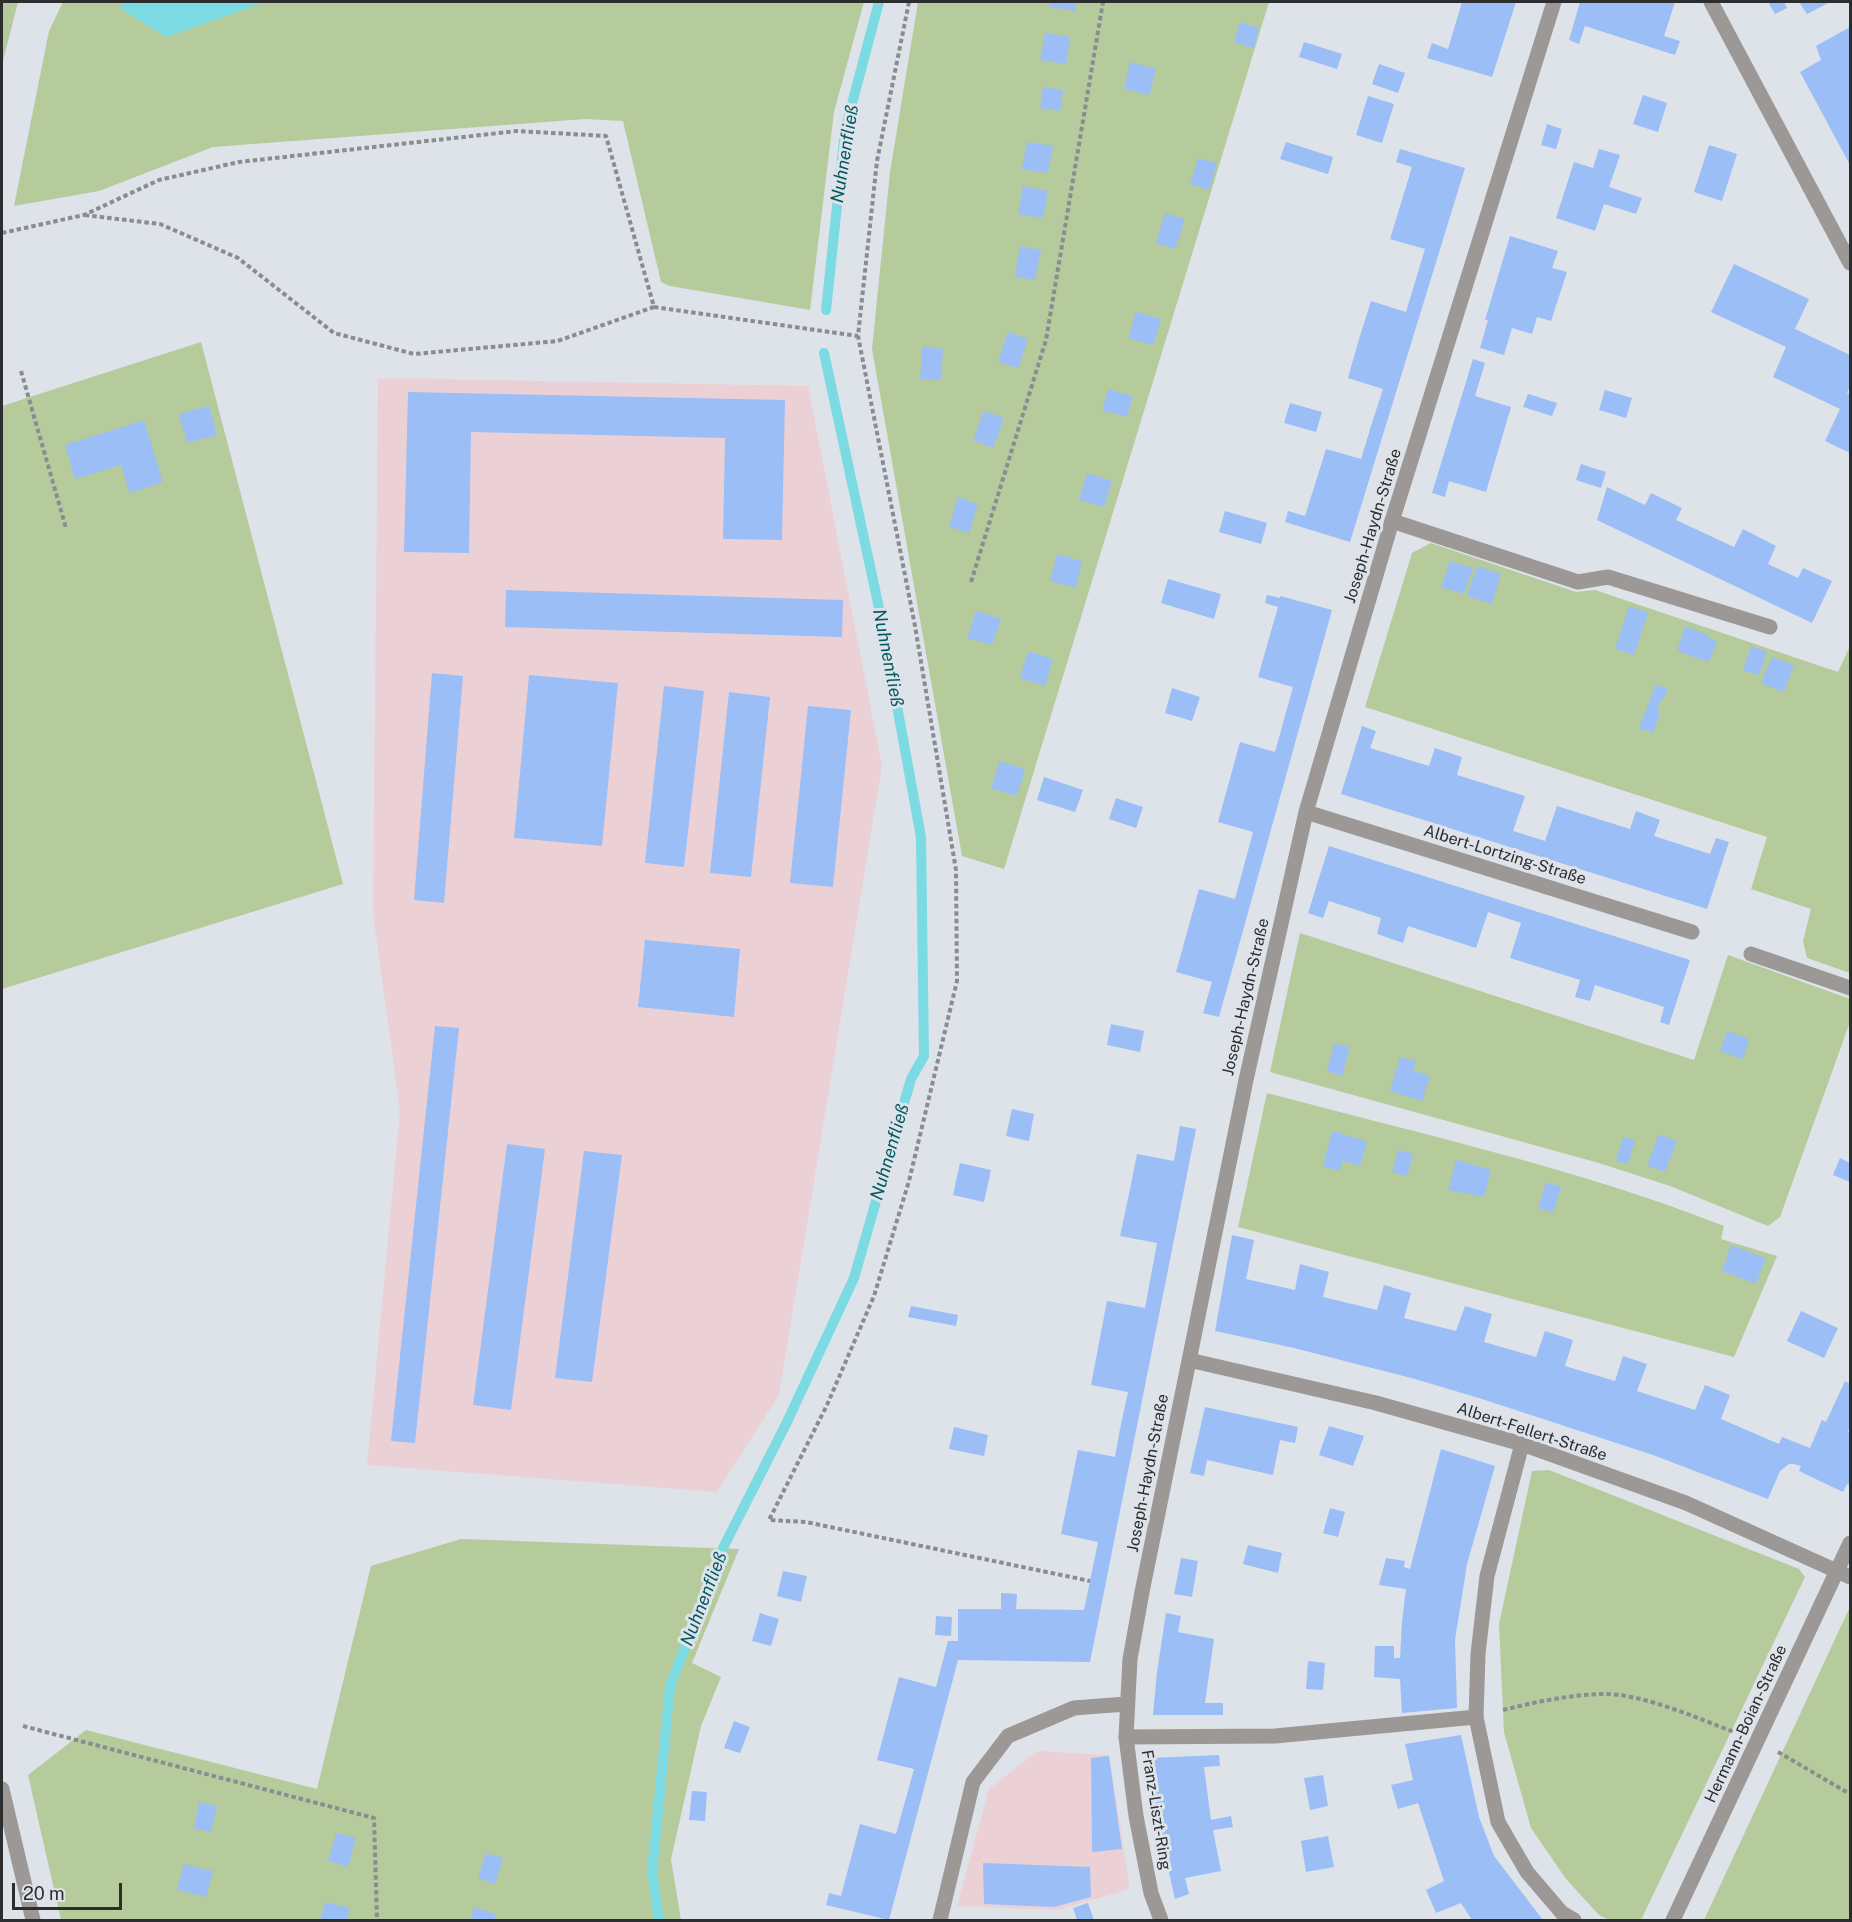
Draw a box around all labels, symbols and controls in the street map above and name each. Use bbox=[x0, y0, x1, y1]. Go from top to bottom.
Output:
water label: Nuhnenfließ bbox=[827, 103, 863, 205]
street label: Joseph-Haydn-Straße bbox=[1340, 446, 1406, 606]
water label: Nuhnenfließ bbox=[868, 607, 908, 709]
street label: Albert-Lortzing-Straße bbox=[1422, 821, 1588, 889]
street label: Joseph-Haydn-Straße bbox=[1219, 916, 1273, 1078]
water label: Nuhnenfließ bbox=[866, 1101, 914, 1203]
street label: Joseph-Haydn-Straße bbox=[1123, 1392, 1173, 1554]
street label: Albert-Fellert-Straße bbox=[1455, 1399, 1609, 1465]
water label: Nuhnenfließ bbox=[676, 1549, 732, 1649]
street label: Hermann-Boian-Straße bbox=[1701, 1642, 1791, 1806]
street label: Franz-Liszt-Ring bbox=[1137, 1748, 1175, 1872]
scale bar bbox=[15, 1871, 124, 1909]
text: 20 m bbox=[23, 1883, 65, 1904]

